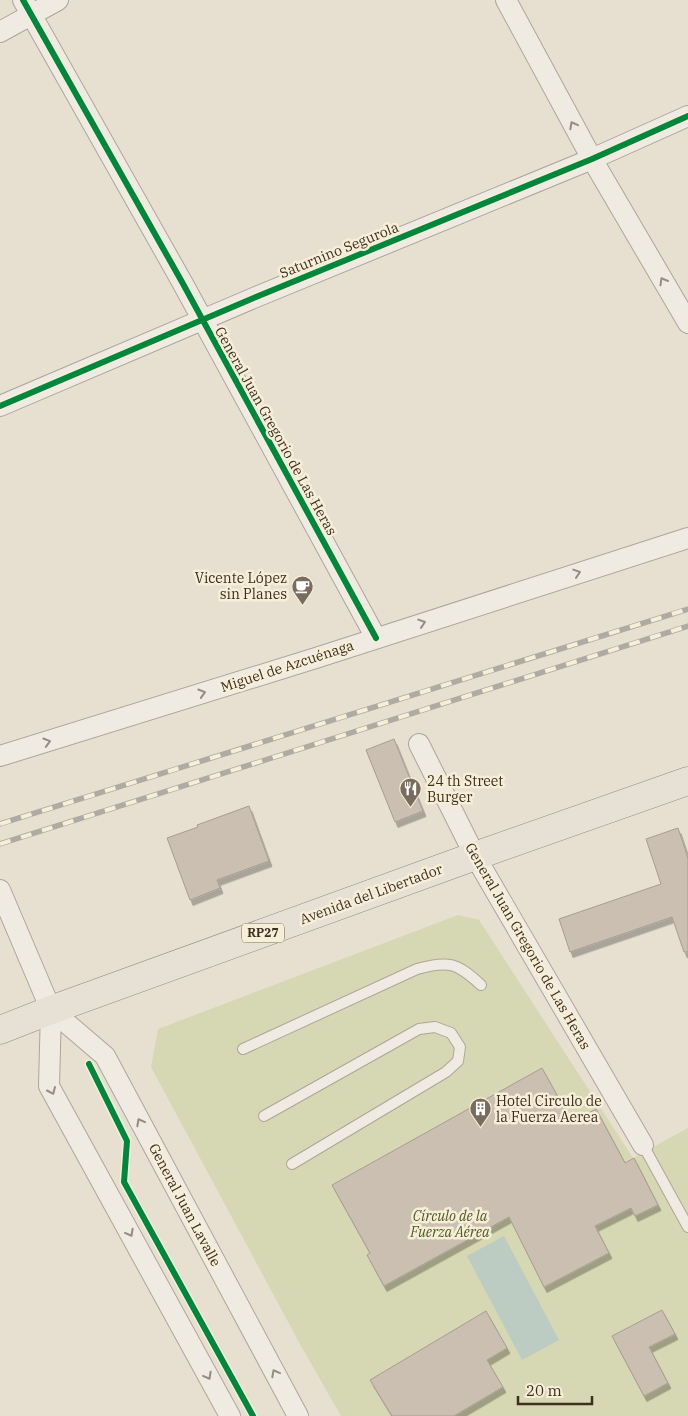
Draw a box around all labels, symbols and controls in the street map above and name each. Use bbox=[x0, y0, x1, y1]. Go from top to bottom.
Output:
one-way arrow bbox=[569, 121, 579, 130]
street label: Saturnino Segurola bbox=[277, 218, 402, 282]
one-way arrow bbox=[660, 277, 670, 286]
street label: General Juan Gregorio de Las Heras bbox=[211, 324, 341, 539]
place label: Vicente López sin Planes bbox=[195, 569, 287, 603]
one-way arrow bbox=[572, 569, 580, 579]
cafe icon: Vicente López sin Planes bbox=[291, 574, 315, 605]
one-way arrow bbox=[417, 619, 426, 629]
street label: Miguel de Azcuénaga bbox=[218, 636, 356, 696]
one-way arrow bbox=[197, 689, 205, 699]
one-way arrow bbox=[42, 737, 50, 747]
place label: 24 th Street Burger bbox=[427, 772, 503, 806]
restaurant icon: 24 th Street Burger bbox=[399, 777, 423, 808]
street label: General Juan Gregorio de Las Heras bbox=[461, 839, 595, 1053]
street label: Avenida del Libertador bbox=[297, 860, 446, 928]
road number: RP27 bbox=[242, 924, 284, 942]
one-way arrow bbox=[46, 1086, 57, 1095]
place label: Hotel Circulo de la Fuerza Aerea bbox=[496, 1092, 602, 1126]
building icon: Hotel Circulo de la Fuerza Aerea bbox=[468, 1097, 492, 1128]
one-way arrow bbox=[136, 1118, 146, 1127]
street label: General Juan Lavalle bbox=[145, 1140, 225, 1270]
park label: Círculo de la Fuerza Aérea bbox=[409, 1207, 490, 1241]
one-way arrow bbox=[124, 1228, 134, 1237]
one-way arrow bbox=[271, 1369, 281, 1378]
one-way arrow bbox=[202, 1371, 212, 1380]
scale bar bbox=[518, 1374, 592, 1406]
text: 20 m bbox=[526, 1381, 562, 1400]

